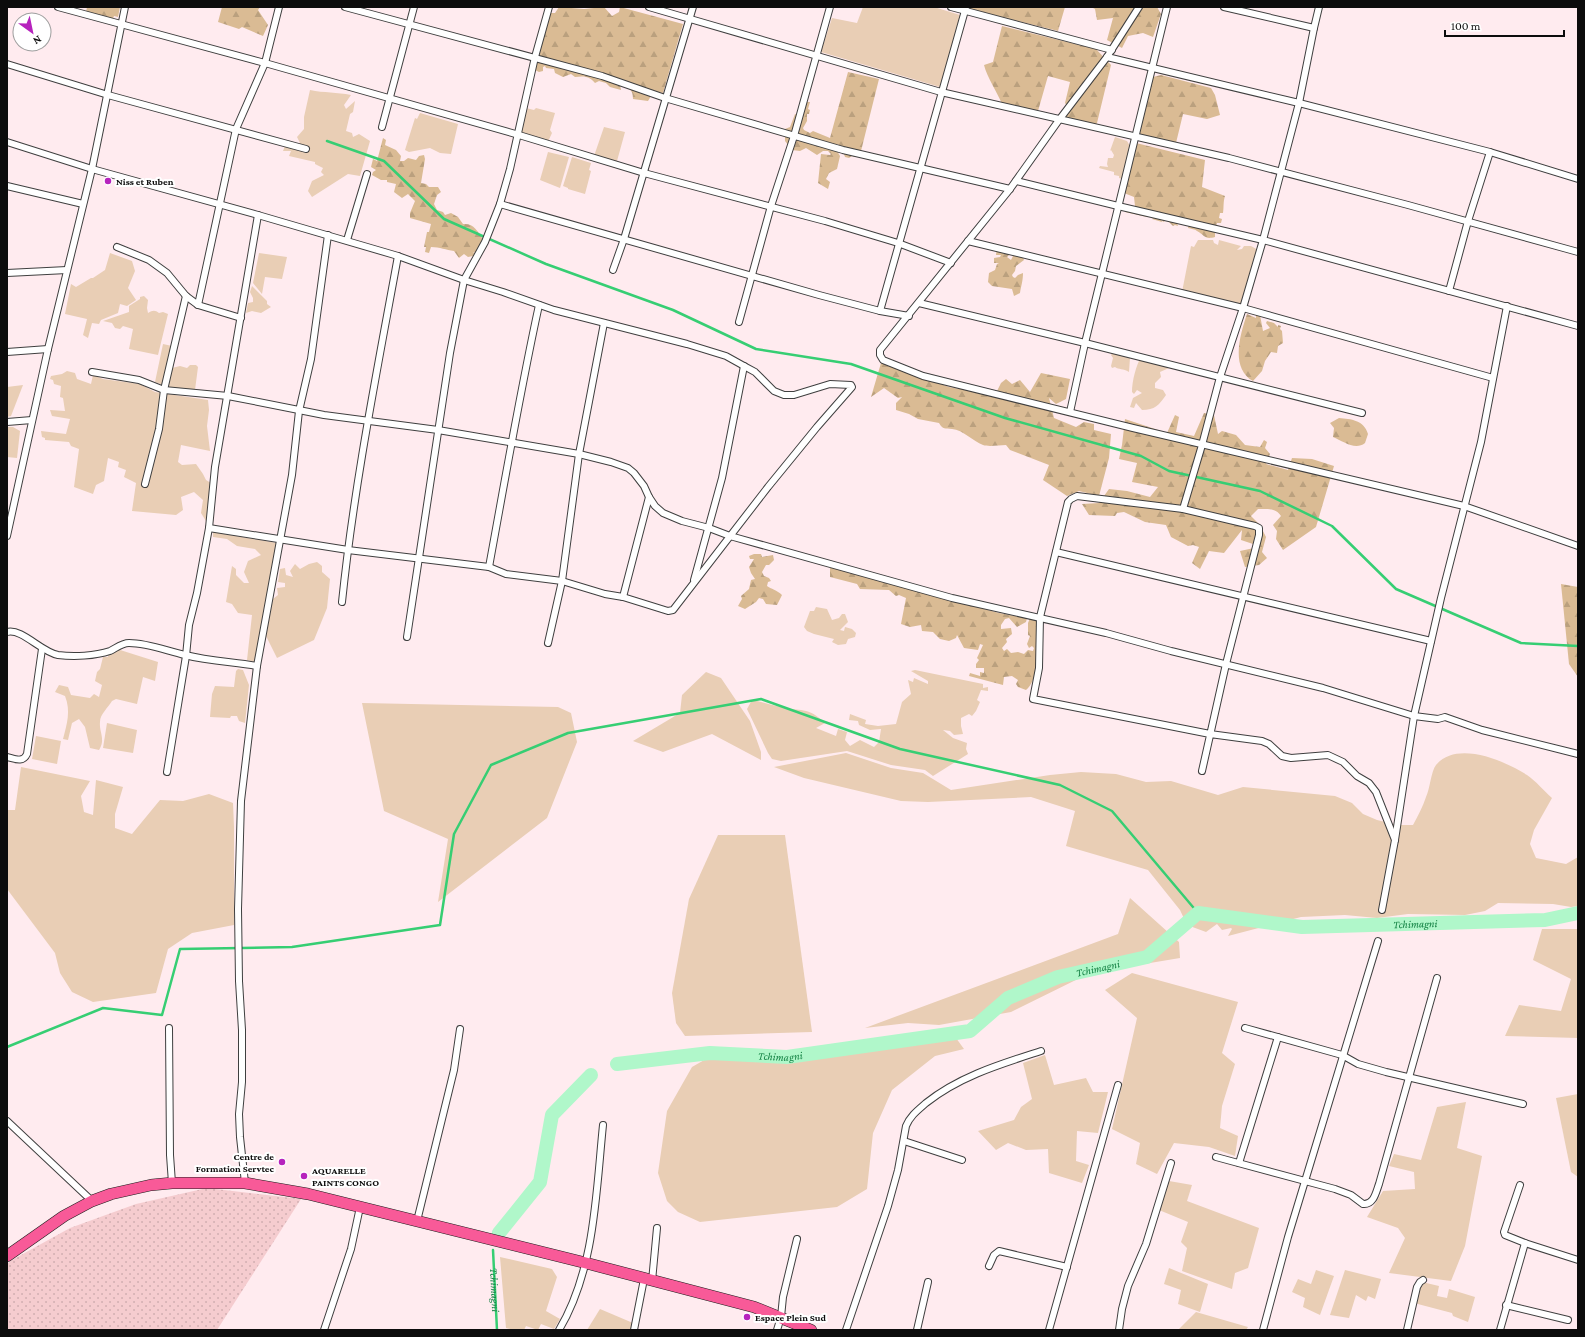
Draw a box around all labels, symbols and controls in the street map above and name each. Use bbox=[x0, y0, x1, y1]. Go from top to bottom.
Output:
north arrow bbox=[12, 12, 52, 52]
scale bar bbox=[1445, 12, 1564, 38]
text: 100 m bbox=[1451, 19, 1481, 33]
text: N bbox=[31, 33, 44, 48]
marker: Niss et Ruben bbox=[103, 176, 113, 186]
place label: Niss et Ruben bbox=[116, 176, 174, 187]
water label: Tchimagni bbox=[1393, 917, 1438, 931]
water label: Tchimagni bbox=[1075, 957, 1121, 979]
water label: Tchimagni bbox=[758, 1049, 803, 1064]
place label: Centre de Formation Servtec bbox=[196, 1151, 275, 1174]
marker: Centre de Formation Servtec bbox=[277, 1157, 287, 1167]
place label: AQUARELLE PAINTS CONGO bbox=[311, 1165, 379, 1188]
marker: AQUARELLE PAINTS CONGO bbox=[299, 1171, 309, 1181]
water label: Tchimagni bbox=[488, 1267, 502, 1312]
marker: Espace Plein Sud bbox=[742, 1312, 752, 1322]
place label: Espace Plein Sud bbox=[755, 1312, 826, 1323]

